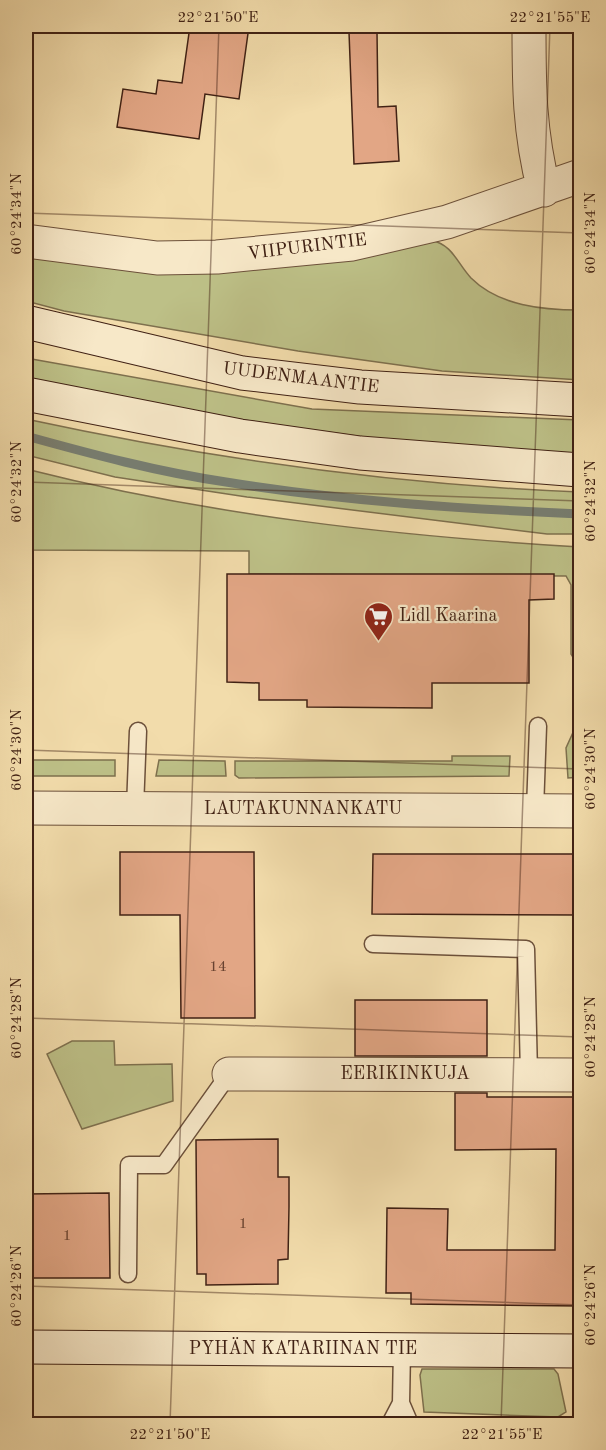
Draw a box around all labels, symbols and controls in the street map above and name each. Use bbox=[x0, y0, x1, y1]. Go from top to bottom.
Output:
text: 22°21'50"E bbox=[178, 11, 258, 26]
text: 22°21'55"E bbox=[510, 11, 590, 26]
text: 60°24'34"N bbox=[10, 173, 25, 255]
text: 60°24'34"N bbox=[584, 192, 599, 274]
street label: VIIPURINTIE bbox=[246, 231, 368, 263]
street label: UUDENMAANTIE bbox=[222, 359, 380, 397]
text: 60°24'32"N bbox=[10, 441, 25, 523]
text: 60°24'32"N bbox=[584, 460, 599, 542]
supermarket icon: Lidl Kaarina bbox=[362, 600, 394, 642]
place label: Lidl Kaarina bbox=[399, 607, 498, 625]
text: 60°24'30"N bbox=[10, 709, 25, 791]
text: 60°24'30"N bbox=[584, 728, 599, 810]
street label: LAUTAKUNNANKATU bbox=[204, 800, 402, 818]
house number: 14 bbox=[209, 960, 227, 975]
text: 60°24'28"N bbox=[10, 977, 25, 1059]
text: 60°24'28"N bbox=[584, 996, 599, 1078]
street label: EERIKINKUJA bbox=[340, 1065, 470, 1083]
house number: 1 bbox=[239, 1217, 247, 1232]
house number: 1 bbox=[63, 1229, 71, 1244]
text: 60°24'26"N bbox=[10, 1245, 25, 1327]
text: 60°24'26"N bbox=[584, 1264, 599, 1346]
street label: PYHÄN KATARIINAN TIE bbox=[189, 1337, 417, 1358]
text: 22°21'50"E bbox=[130, 1428, 210, 1443]
text: 22°21'55"E bbox=[462, 1428, 542, 1443]

